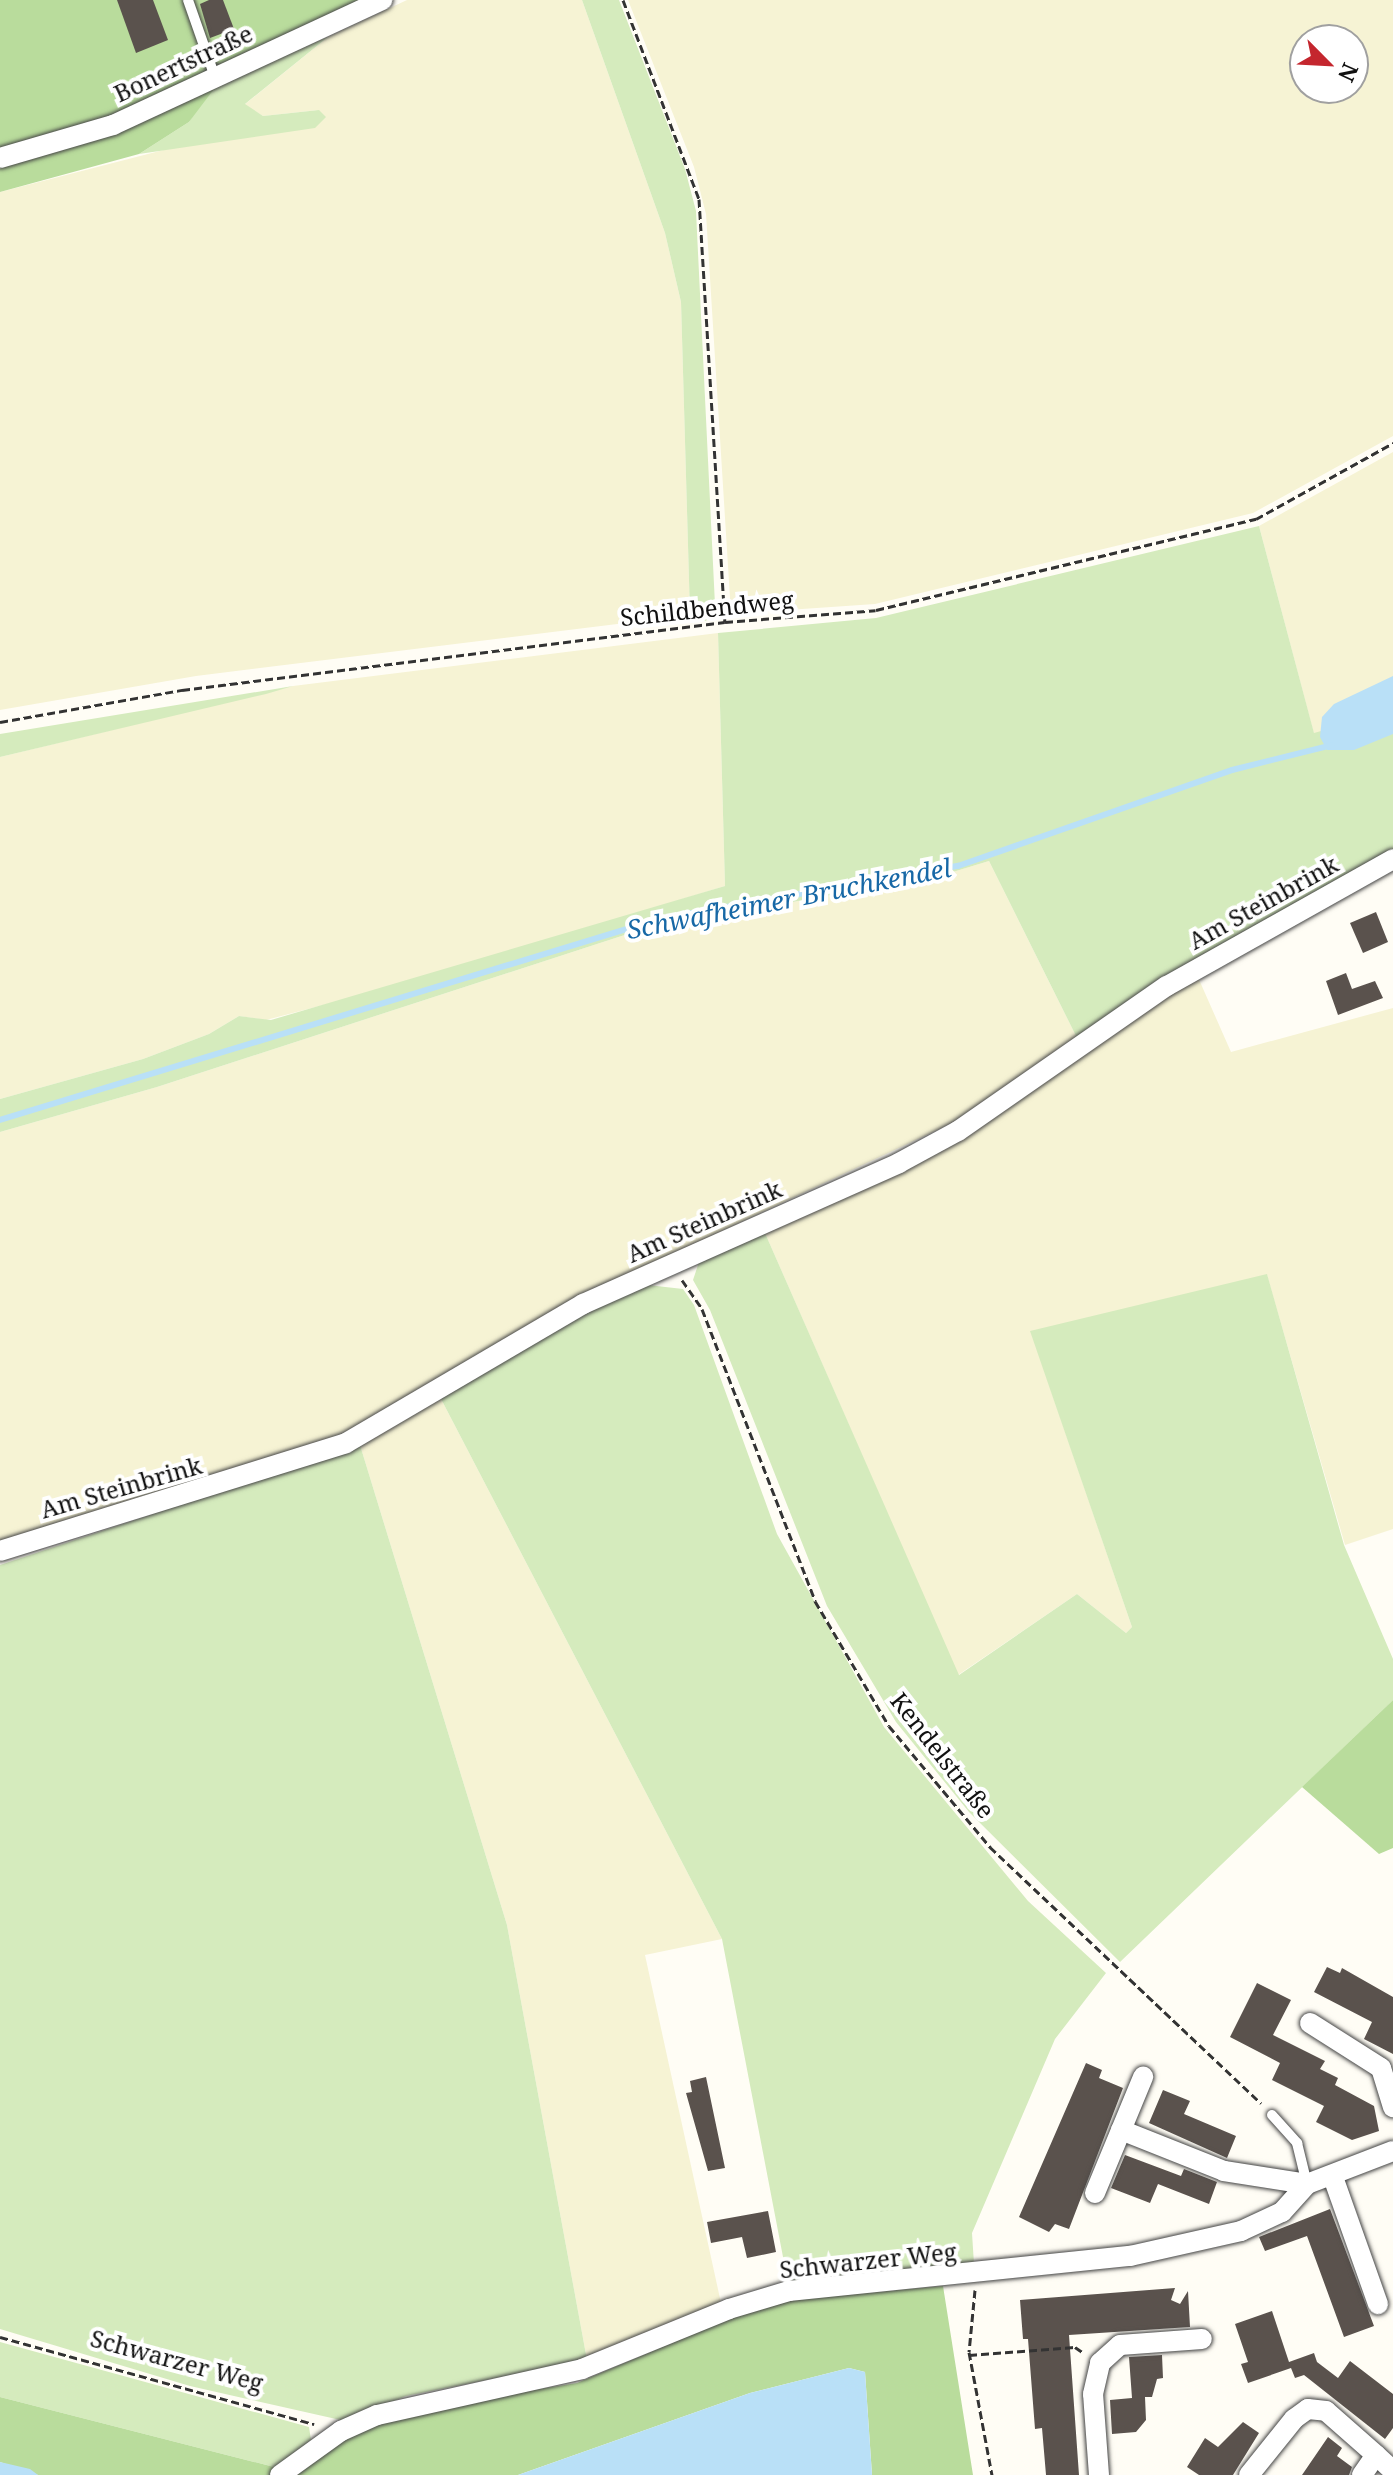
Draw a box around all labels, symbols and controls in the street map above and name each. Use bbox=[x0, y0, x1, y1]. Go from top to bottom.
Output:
street label: Bonertstraße bbox=[109, 18, 257, 108]
north arrow bbox=[1289, 24, 1369, 104]
text: N bbox=[1332, 59, 1366, 87]
street label: Schildbendweg bbox=[619, 585, 795, 631]
street label: Am Steinbrink bbox=[1183, 849, 1343, 955]
water label: Schwafheimer Bruchkendel bbox=[624, 852, 954, 946]
street label: Am Steinbrink bbox=[622, 1174, 786, 1268]
street label: Am Steinbrink bbox=[37, 1450, 205, 1524]
street label: Kendelstraße bbox=[885, 1686, 1001, 1824]
street label: Schwarzer Weg bbox=[778, 2236, 958, 2284]
street label: Schwarzer Weg bbox=[87, 2323, 267, 2397]

